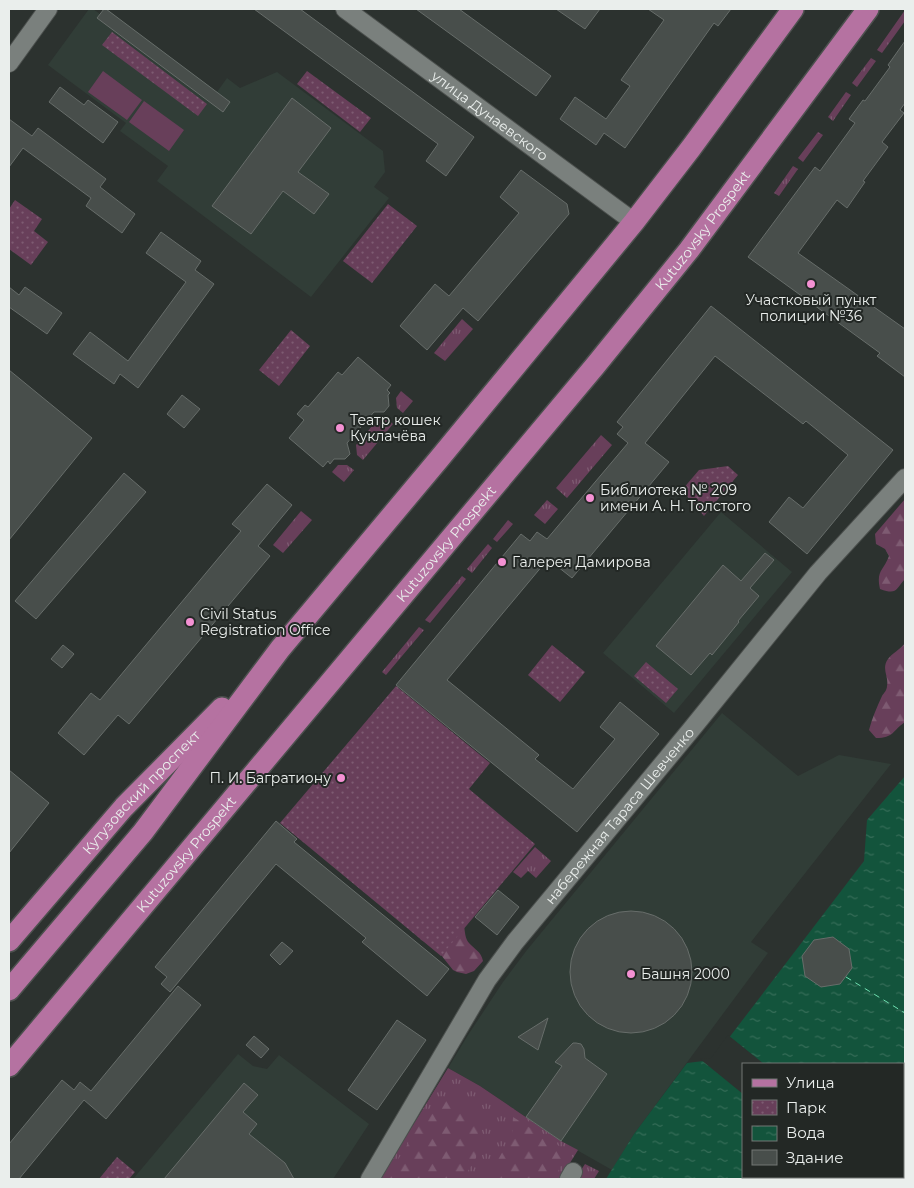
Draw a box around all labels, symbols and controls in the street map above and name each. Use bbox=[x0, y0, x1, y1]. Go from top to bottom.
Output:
street label: улица Дунаевского bbox=[427, 66, 552, 165]
street label: Kutuzovsky Prospekt bbox=[651, 167, 754, 294]
marker: Участковый пункт полиции №36 bbox=[805, 278, 817, 290]
place label: Участковый пункт полиции №36 bbox=[746, 291, 877, 325]
place label: Театр кошек Куклачёва bbox=[350, 411, 441, 445]
marker: Театр кошек Куклачёва bbox=[334, 422, 346, 434]
place label: Библиотека № 209 имени А. Н. Толстого bbox=[600, 481, 751, 515]
street label: Kutuzovsky Prospekt bbox=[392, 482, 500, 606]
marker: Библиотека № 209 имени А. Н. Толстого bbox=[584, 492, 596, 504]
place label: Галерея Дамирова bbox=[512, 553, 651, 571]
marker: Галерея Дамирова bbox=[496, 556, 508, 568]
place label: Civil Status Registration Office bbox=[200, 605, 330, 639]
marker: Civil Status Registration Office bbox=[184, 616, 196, 628]
street label: набережная Тараса Шевченко bbox=[541, 724, 698, 908]
street label: Кутузовский проспект bbox=[78, 726, 204, 858]
place label: П. И. Багратиону bbox=[210, 769, 331, 787]
marker: П. И. Багратиону bbox=[335, 772, 347, 784]
street label: Kutuzovsky Prospekt bbox=[132, 792, 240, 916]
place label: Башня 2000 bbox=[641, 965, 730, 983]
marker: Башня 2000 bbox=[625, 968, 637, 980]
legend bbox=[742, 1063, 904, 1178]
text: Улица bbox=[786, 1073, 834, 1092]
text: Парк bbox=[786, 1098, 826, 1117]
text: Вода bbox=[786, 1123, 825, 1142]
text: Здание bbox=[786, 1148, 844, 1167]

